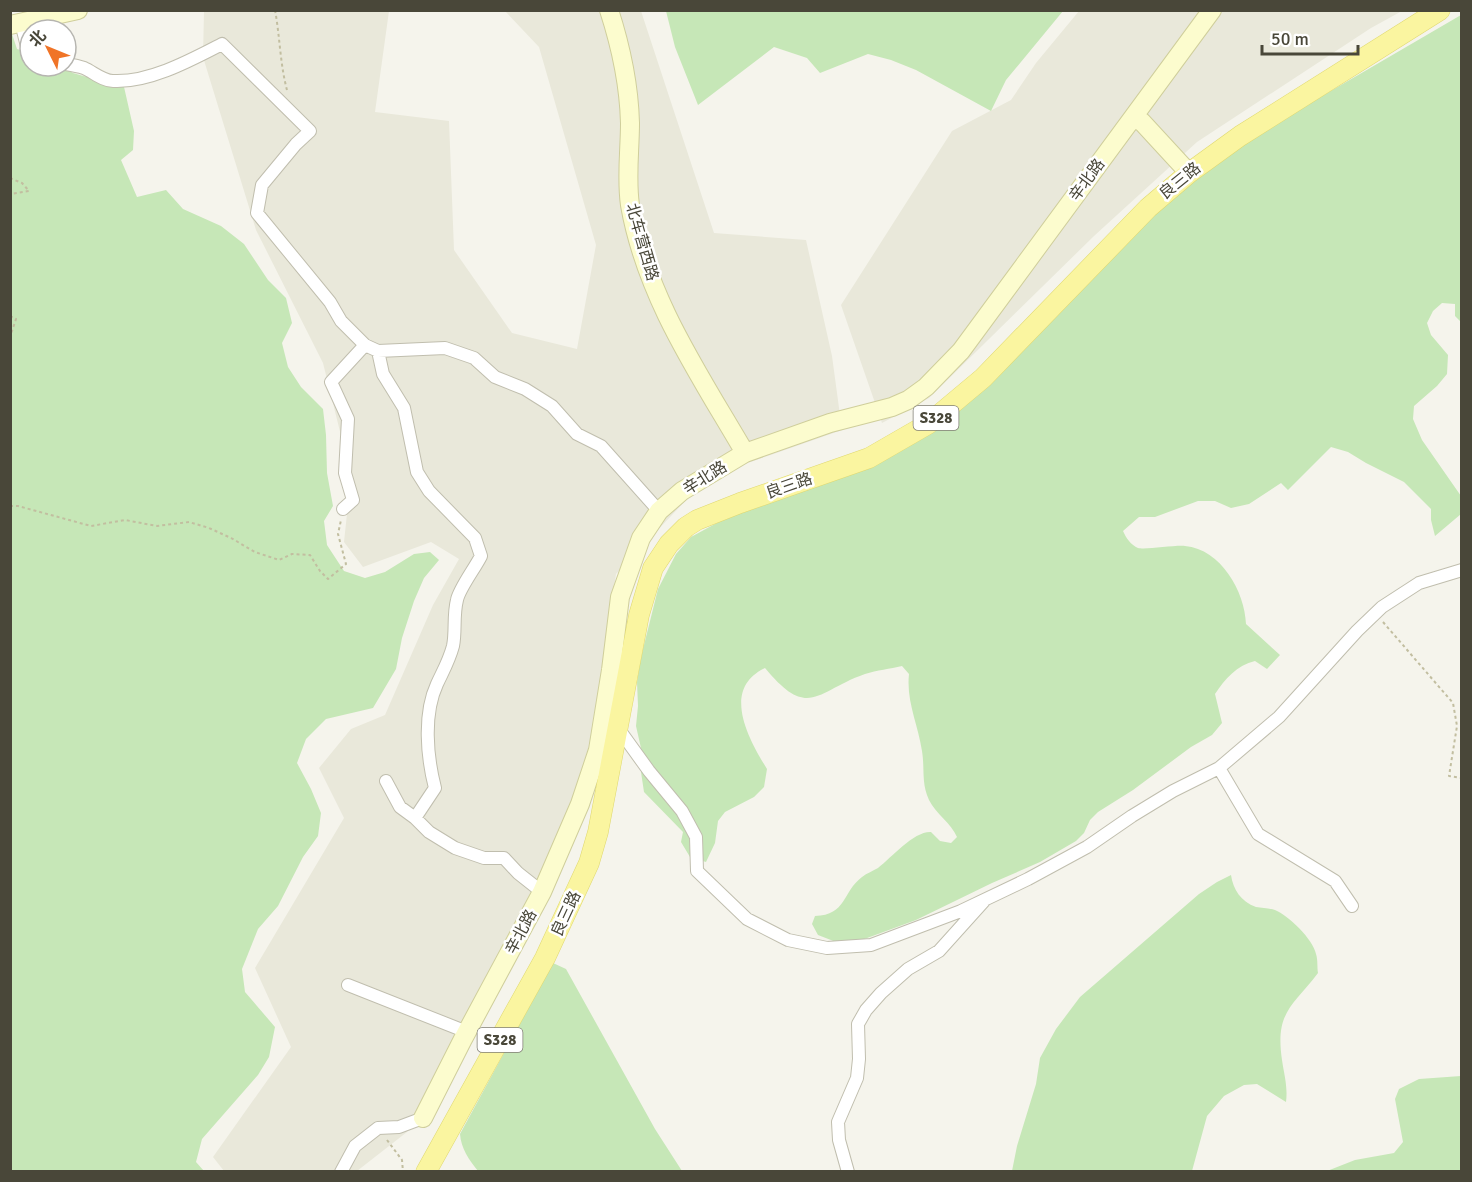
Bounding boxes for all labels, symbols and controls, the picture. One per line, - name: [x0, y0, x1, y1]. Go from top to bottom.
- north arrow: [18, 18, 78, 78]
- scale bar: [1262, 18, 1358, 56]
- text: 北: [25, 26, 51, 51]
- text: 50 m: [1271, 28, 1309, 50]
- street label: 辛北路: [1065, 155, 1109, 205]
- street label: 良三路: [1155, 158, 1205, 204]
- street label: 北车营西路: [621, 201, 663, 283]
- road number: S328: [914, 406, 958, 430]
- street label: 辛北路: [679, 457, 731, 499]
- street label: 良三路: [763, 469, 815, 503]
- street label: 良三路: [547, 888, 585, 940]
- street label: 辛北路: [501, 906, 541, 958]
- road number: S328: [478, 1028, 522, 1052]

